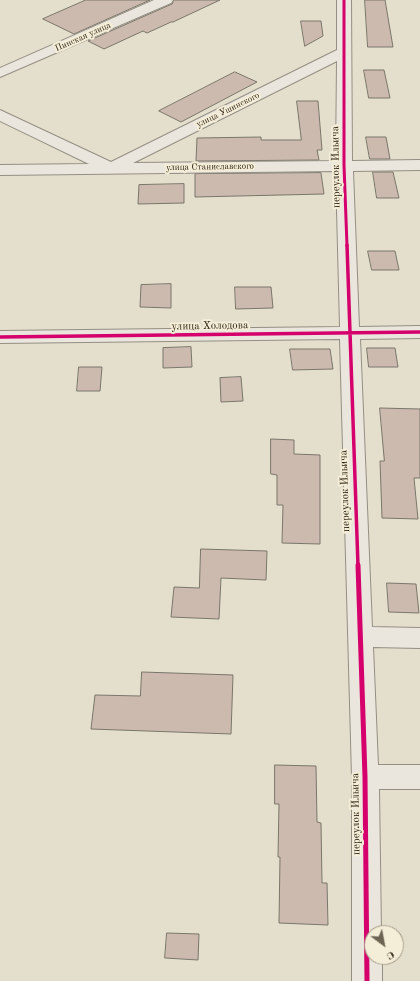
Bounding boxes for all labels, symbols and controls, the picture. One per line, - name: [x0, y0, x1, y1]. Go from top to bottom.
- street label: Пинская улица: [53, 20, 113, 54]
- street label: улица Ушинского: [195, 90, 261, 130]
- street label: переулок Ильича: [329, 126, 343, 208]
- street label: улица Станиславского: [166, 161, 254, 173]
- street label: улица Холодова: [171, 319, 249, 333]
- street label: переулок Ильича: [337, 450, 353, 532]
- street label: переулок Ильича: [349, 773, 363, 855]
- north arrow: [364, 925, 404, 965]
- text: С: [384, 948, 396, 961]

